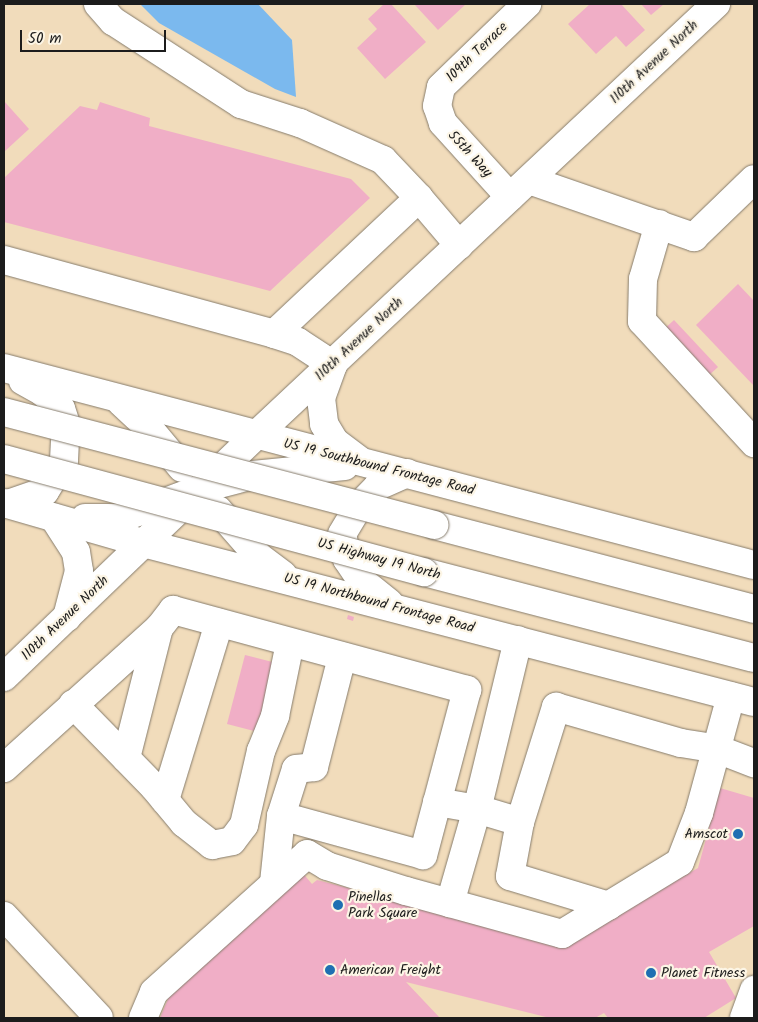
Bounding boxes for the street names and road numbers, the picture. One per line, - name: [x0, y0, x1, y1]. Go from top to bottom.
- street label: 110th Avenue North: [606, 17, 702, 107]
- street label: 109th Terrace: [443, 19, 511, 85]
- street label: 55th Way: [444, 127, 496, 181]
- street label: 110th Avenue North: [311, 294, 407, 384]
- street label: US 19 Southbound Frontage Road: [282, 435, 476, 499]
- street label: US Highway 19 North: [316, 534, 442, 584]
- street label: US 19 Northbound Frontage Road: [282, 569, 476, 637]
- street label: 110th Avenue North: [18, 572, 112, 664]

